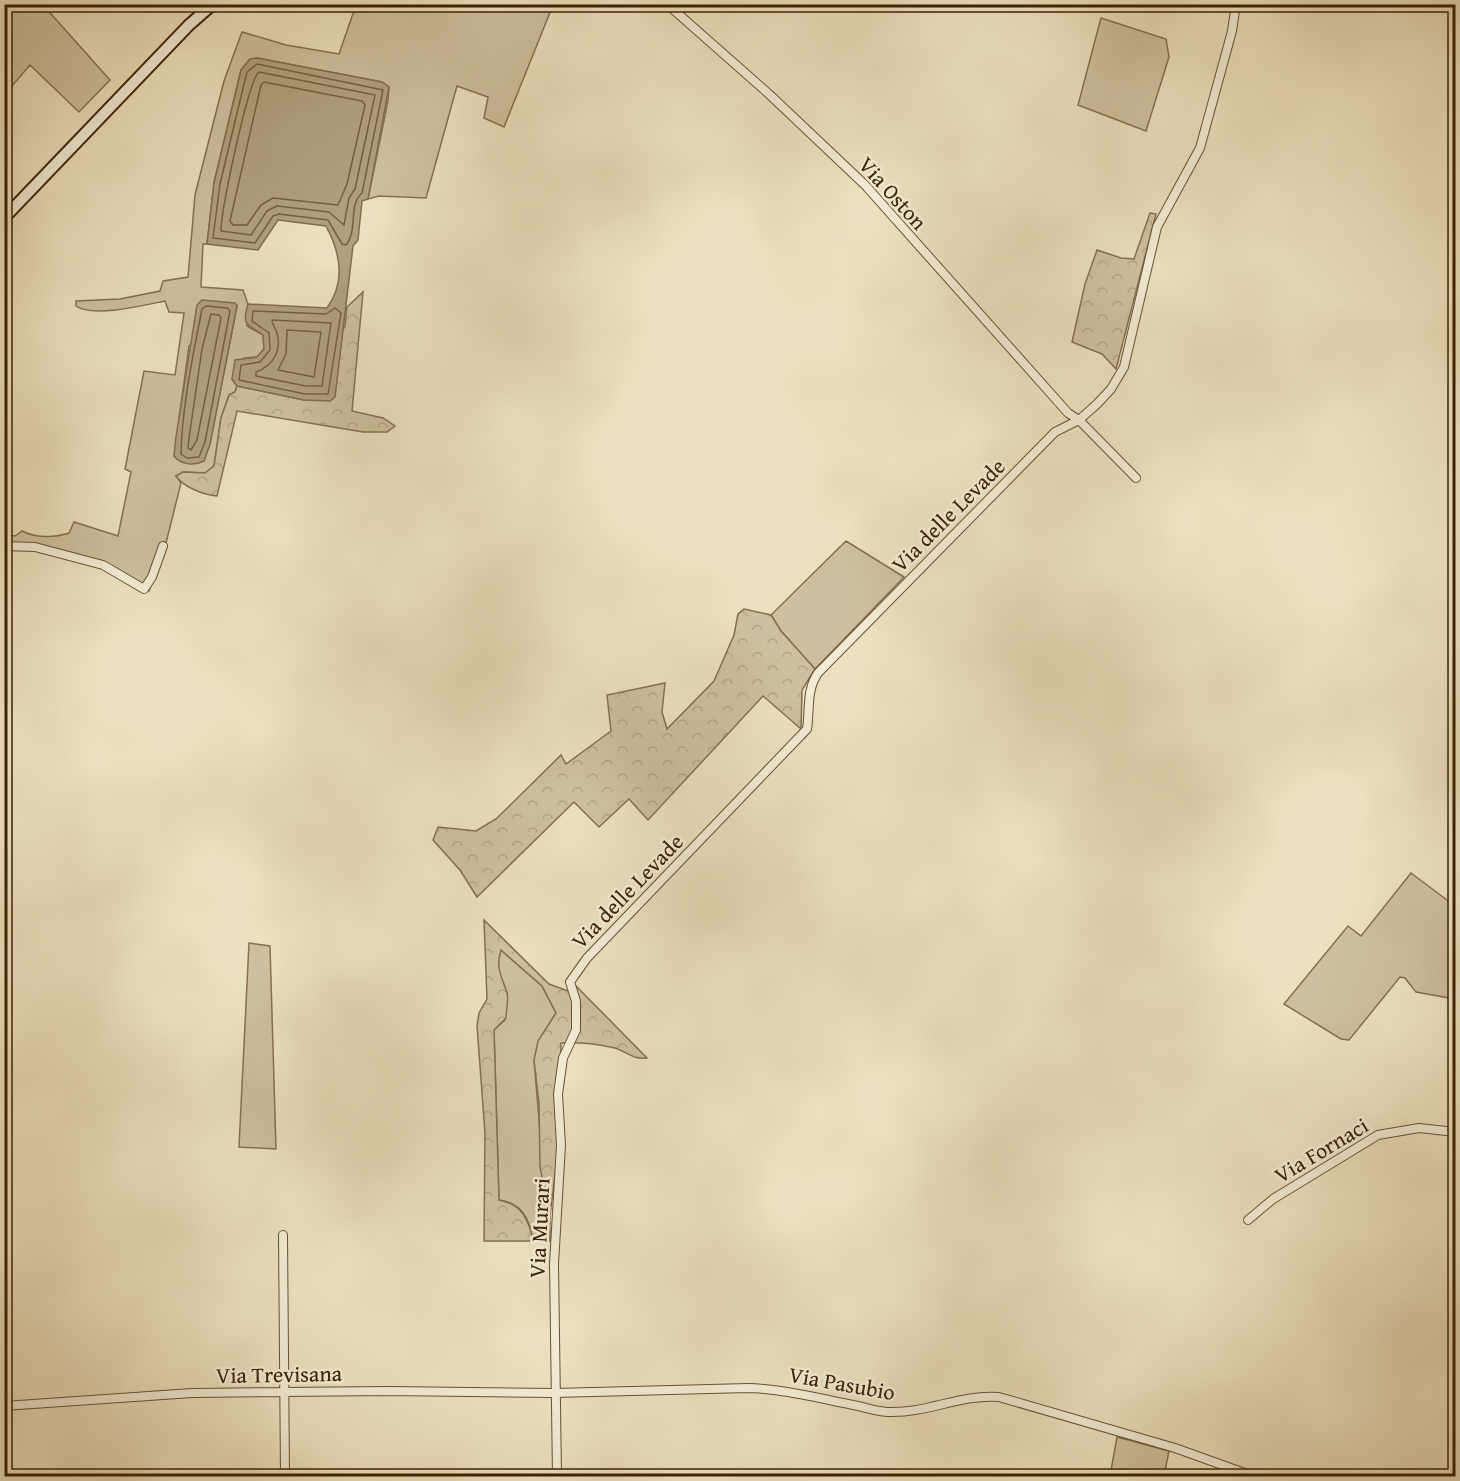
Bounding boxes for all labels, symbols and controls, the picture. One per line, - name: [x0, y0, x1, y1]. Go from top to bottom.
- street label: Via Oston: [851, 149, 935, 237]
- street label: Via delle Levade: [884, 451, 1012, 579]
- street label: Via delle Levade: [564, 826, 690, 956]
- street label: Via Fornaci: [1268, 1109, 1374, 1191]
- street label: Via Murari: [520, 1177, 558, 1279]
- street label: Via Trevisana: [216, 1357, 343, 1391]
- street label: Via Pasubio: [786, 1358, 898, 1408]

